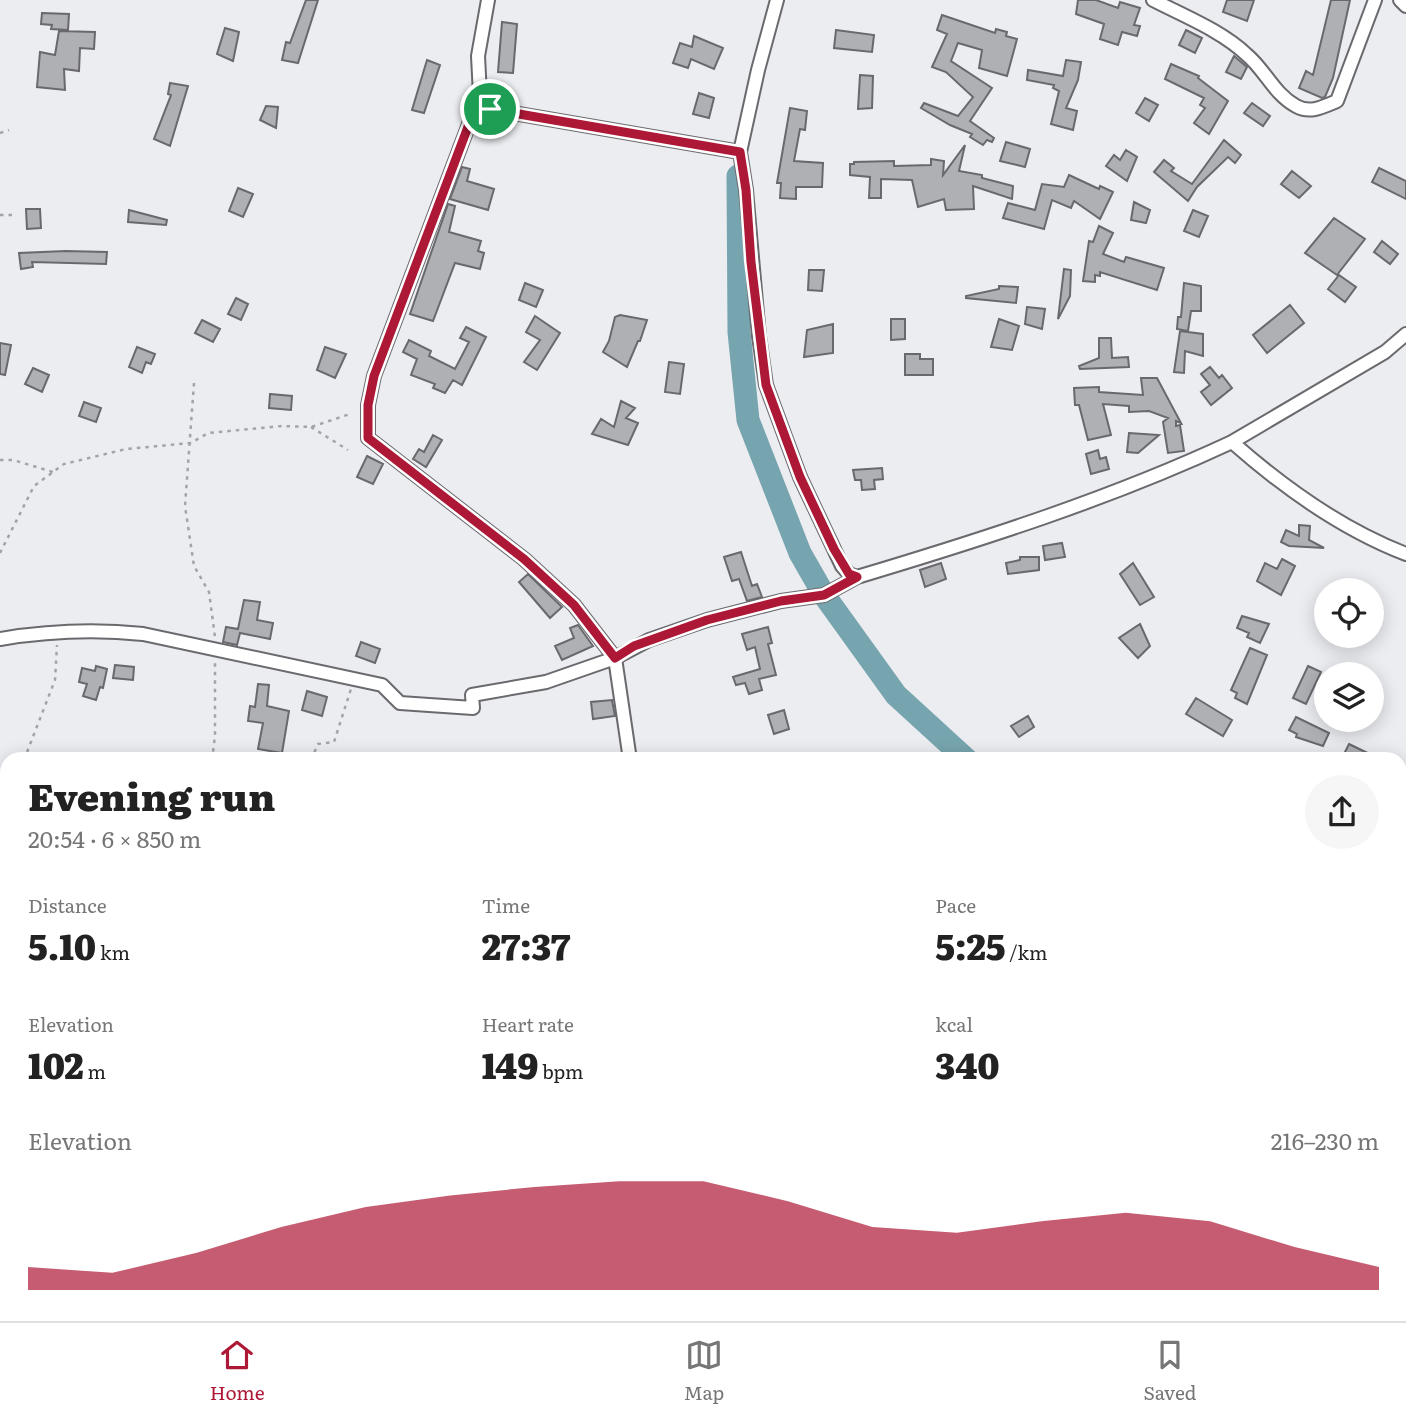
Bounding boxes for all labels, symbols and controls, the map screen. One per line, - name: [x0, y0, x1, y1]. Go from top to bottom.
- pin: [460, 79, 520, 139]
- icon: arrive: [471, 90, 509, 128]
- map controls: [1314, 578, 1384, 732]
- button: locate: [1314, 578, 1384, 648]
- button: layers: [1314, 662, 1384, 732]
- text: Evening run: [28, 766, 275, 823]
- button: share: [1305, 775, 1379, 849]
- text: 20:54 · 6 × 850 m: [28, 821, 201, 855]
- text: Distance: [28, 891, 107, 919]
- text: Time: [482, 891, 530, 919]
- text: Pace: [935, 891, 976, 919]
- text: 5.10: [28, 919, 96, 971]
- text: 27:37: [482, 919, 570, 971]
- text: 5:25: [935, 919, 1005, 971]
- text: km: [96, 938, 130, 966]
- text: /km: [1005, 938, 1047, 966]
- text: Elevation: [28, 1010, 114, 1038]
- text: Heart rate: [482, 1010, 574, 1038]
- text: kcal: [935, 1010, 973, 1038]
- text: 102: [28, 1038, 84, 1090]
- text: 149: [482, 1038, 538, 1090]
- text: 340: [935, 1038, 1000, 1090]
- text: m: [84, 1057, 106, 1085]
- text: bpm: [538, 1057, 584, 1085]
- text: Elevation: [28, 1123, 132, 1157]
- text: 216–230 m: [1271, 1123, 1379, 1157]
- tab: Home: [210, 1336, 265, 1406]
- tab: Map: [684, 1336, 724, 1406]
- tab: Saved: [1143, 1336, 1196, 1406]

